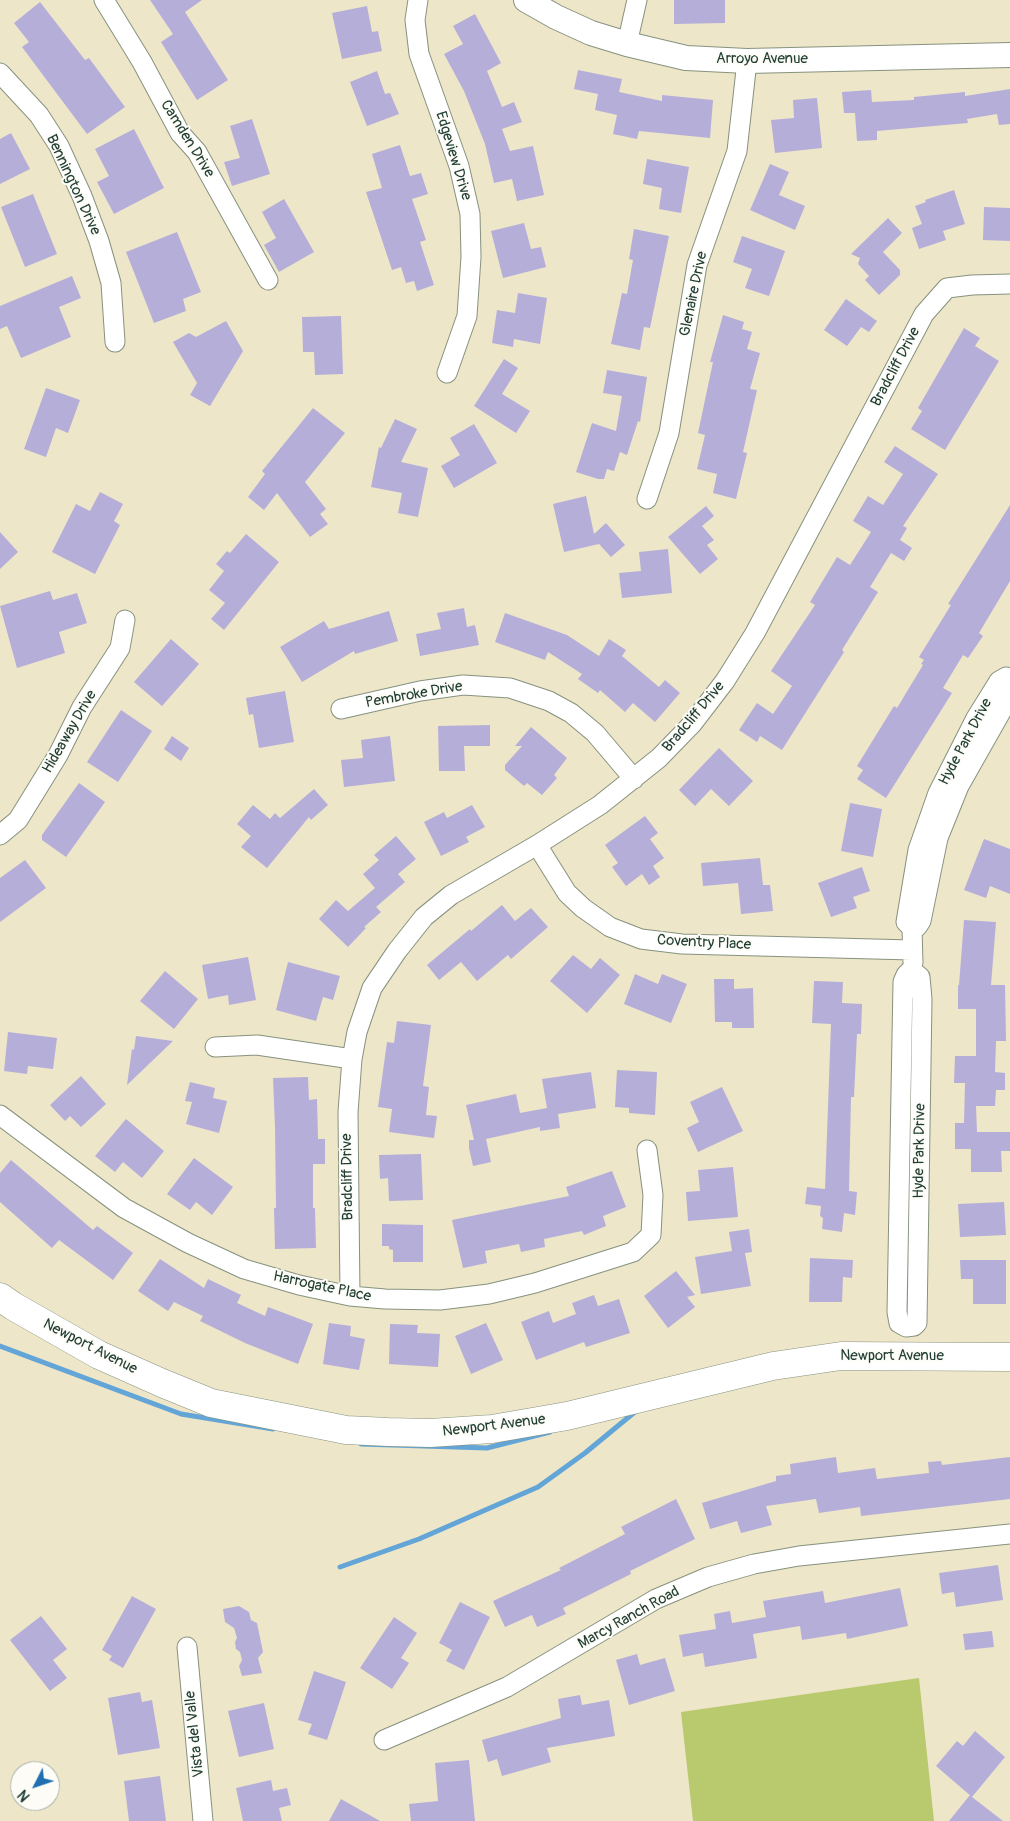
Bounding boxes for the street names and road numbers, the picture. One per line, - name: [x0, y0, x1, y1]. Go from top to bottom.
- street label: Arroyo Avenue: [716, 50, 808, 68]
- street label: Camden Drive: [156, 97, 218, 181]
- street label: Edgeview Drive: [431, 109, 475, 203]
- street label: Bennington Drive: [42, 132, 104, 238]
- street label: Glenaire Drive: [676, 250, 712, 338]
- street label: Bradcliff Drive: [868, 324, 924, 410]
- street label: Pembroke Drive: [364, 678, 464, 712]
- street label: Bradcliff Drive: [659, 678, 729, 756]
- street label: Hideaway Drive: [39, 687, 101, 777]
- street label: Hyde Park Drive: [936, 696, 996, 788]
- street label: Coventry Place: [656, 932, 752, 954]
- street label: Hyde Park Drive: [910, 1103, 930, 1199]
- street label: Bradcliff Drive: [338, 1133, 358, 1221]
- street label: Harrogate Place: [271, 1268, 373, 1306]
- street label: Newport Avenue: [40, 1315, 140, 1379]
- street label: Newport Avenue: [840, 1347, 944, 1365]
- street label: Newport Avenue: [442, 1411, 546, 1441]
- street label: Marcy Ranch Road: [575, 1583, 683, 1653]
- street label: Vista del Valle: [182, 1690, 208, 1778]

